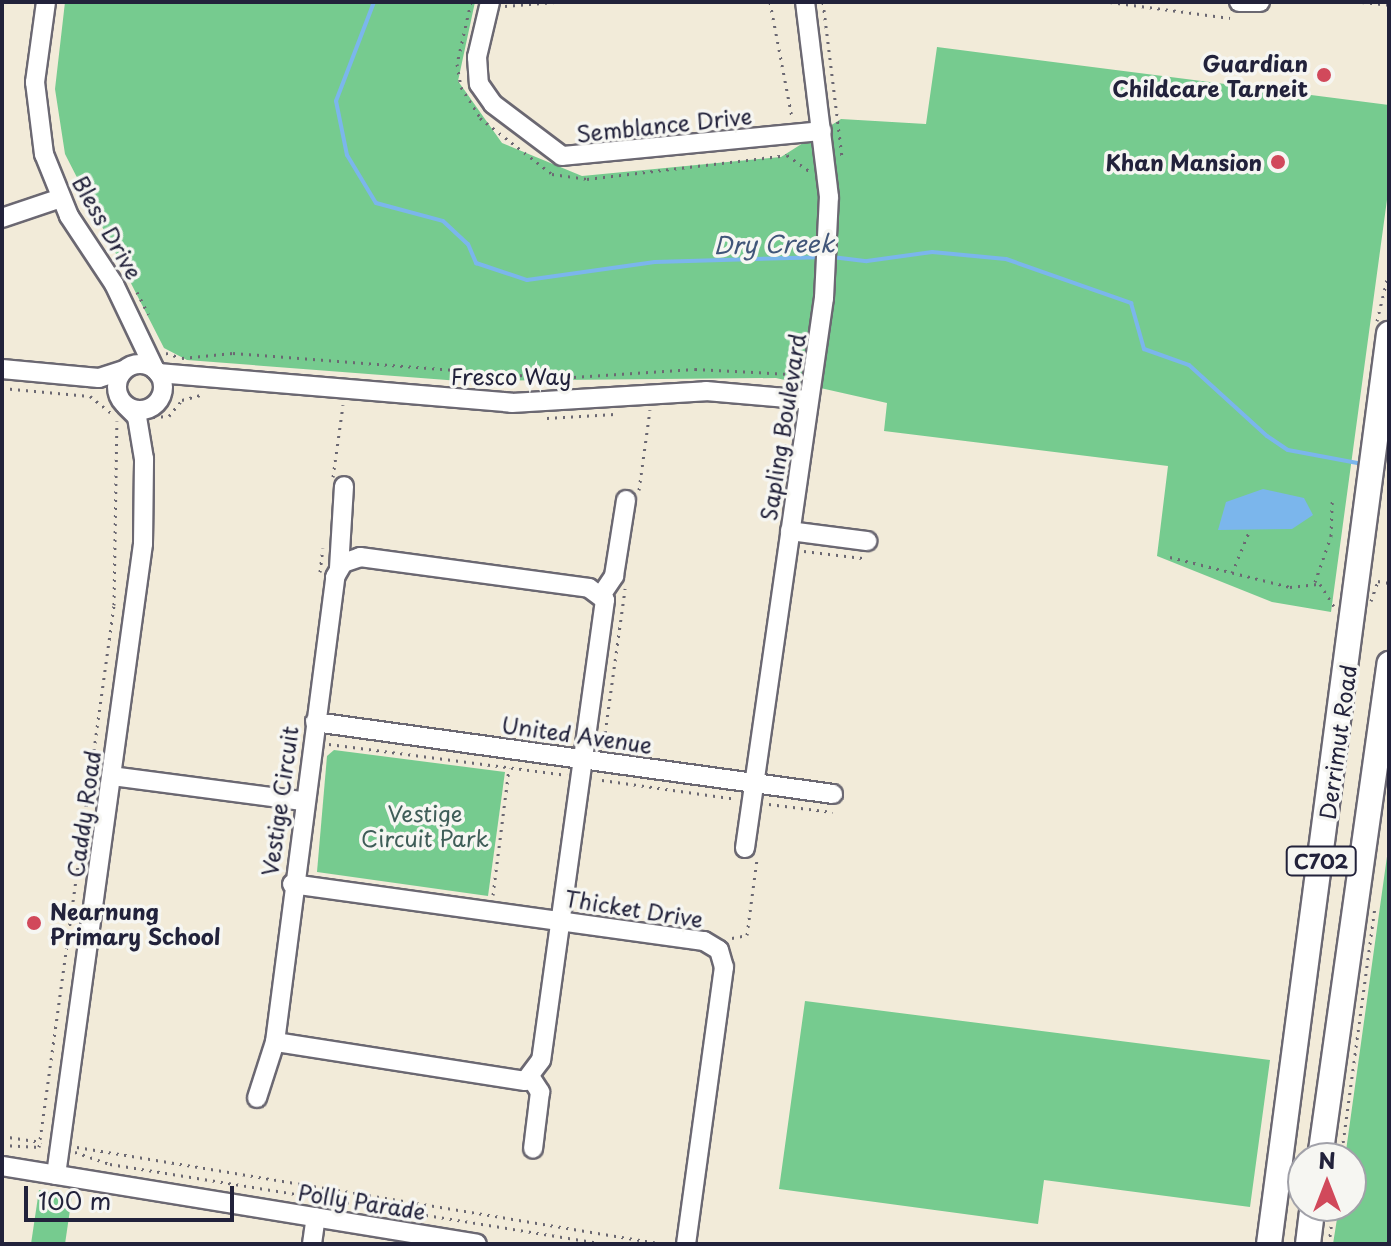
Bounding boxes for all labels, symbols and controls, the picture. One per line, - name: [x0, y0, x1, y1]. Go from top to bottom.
- place label: Guardian Childcare Tarneit: [1113, 49, 1308, 100]
- marker: Guardian Childcare Tarneit: [1315, 66, 1333, 84]
- street label: Semblance Drive: [574, 102, 754, 146]
- place label: Khan Mansion: [1104, 149, 1262, 175]
- marker: Khan Mansion: [1269, 153, 1287, 171]
- street label: Bless Drive: [68, 170, 148, 284]
- water label: Dry Creek: [713, 229, 835, 259]
- street label: Sapling Boulevard: [754, 331, 810, 523]
- street label: Fresco Way: [450, 363, 572, 389]
- street label: Derrimut Road: [1313, 663, 1361, 821]
- street label: United Avenue: [499, 710, 655, 758]
- street label: Vestige Circuit: [255, 723, 303, 879]
- street label: Caddy Road: [61, 749, 105, 879]
- park label: Vestige Circuit Park: [361, 799, 489, 850]
- road number: C702: [1285, 845, 1357, 877]
- street label: Thicket Drive: [562, 884, 706, 932]
- place label: Nearnung Primary School: [50, 897, 221, 948]
- marker: Nearnung Primary School: [25, 914, 43, 932]
- north arrow: [1287, 1142, 1367, 1222]
- text: N: [1318, 1143, 1336, 1176]
- scale bar: [28, 1170, 238, 1220]
- street label: Polly Parade: [296, 1178, 428, 1224]
- text: 100 m: [38, 1182, 111, 1218]

